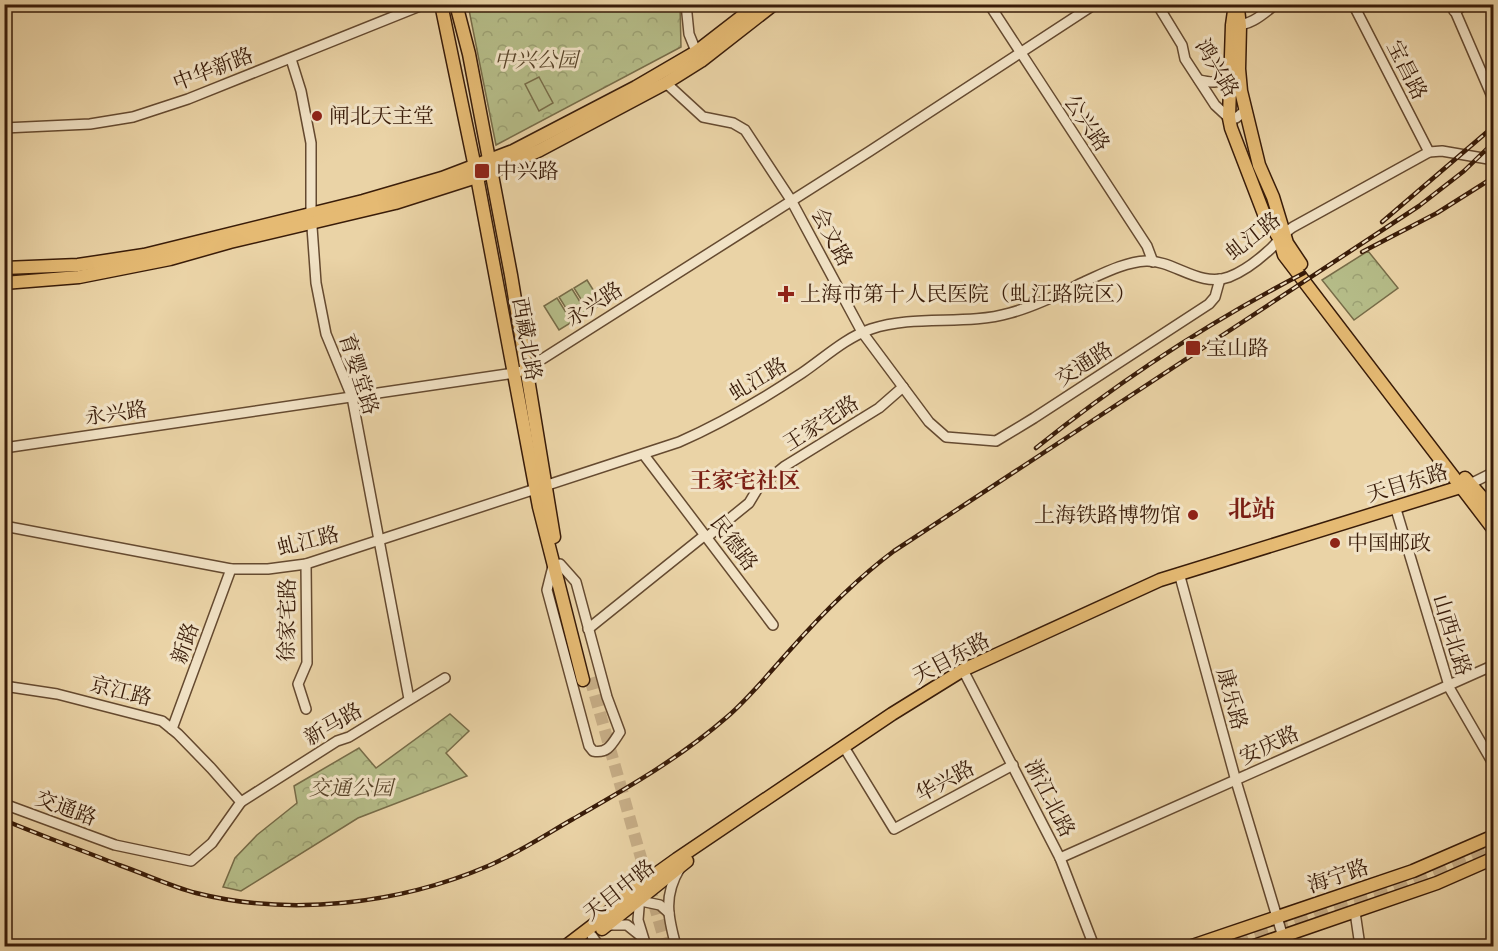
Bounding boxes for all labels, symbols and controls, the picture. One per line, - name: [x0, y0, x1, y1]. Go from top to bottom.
- street label: 鸿兴路: [1190, 34, 1245, 102]
- street label: 宝昌路: [1381, 36, 1434, 104]
- street label: 中华新路: [169, 41, 257, 96]
- park label: 中兴公园: [494, 46, 581, 73]
- street label: 公兴路: [1059, 89, 1116, 156]
- place label: 闸北天主堂: [329, 102, 434, 129]
- marker: 闸北天主堂: [310, 109, 324, 123]
- place label: 中兴路: [496, 157, 559, 184]
- marker: 中兴路: [473, 162, 491, 180]
- street label: 会文路: [806, 203, 859, 271]
- street label: 虬江路: [1220, 206, 1286, 266]
- street label: 永兴路: [560, 275, 627, 332]
- place label: 上海市第十人民医院（虬江路院区）: [800, 280, 1136, 307]
- marker: 上海市第十人民医院（虬江路院区）: [777, 285, 795, 303]
- street label: 西藏北路: [507, 295, 548, 383]
- street label: 育婴堂路: [334, 330, 385, 418]
- place label: 宝山路: [1206, 334, 1269, 361]
- street label: 交通路: [1050, 335, 1117, 392]
- marker: 宝山路: [1184, 339, 1202, 357]
- street label: 虬江路: [724, 351, 792, 406]
- street label: 王家宅路: [778, 389, 864, 456]
- street label: 永兴路: [83, 395, 149, 430]
- street label: 天目东路: [1363, 457, 1451, 508]
- district label: 王家宅社区: [690, 466, 800, 495]
- district label: 北站: [1228, 493, 1276, 524]
- place label: 上海铁路博物馆: [1034, 501, 1181, 528]
- marker: 上海铁路博物馆: [1186, 508, 1200, 522]
- street label: 民德路: [705, 509, 764, 576]
- street label: 虬江路: [274, 520, 342, 561]
- place label: 中国邮政: [1347, 529, 1431, 556]
- marker: 中国邮政: [1328, 536, 1342, 550]
- street label: 徐家宅路: [272, 578, 301, 662]
- street label: 山西北路: [1427, 591, 1478, 679]
- street label: 新路: [165, 618, 204, 667]
- street label: 天目东路: [907, 626, 994, 689]
- street label: 康乐路: [1211, 665, 1254, 733]
- street label: 京江路: [87, 670, 155, 711]
- street label: 新马路: [299, 696, 367, 751]
- street label: 安庆路: [1235, 719, 1303, 770]
- street label: 华兴路: [911, 754, 979, 807]
- street label: 浙江北路: [1019, 754, 1082, 841]
- park label: 交通公园: [309, 774, 396, 801]
- street label: 交通路: [32, 784, 100, 831]
- street label: 天目中路: [577, 853, 660, 926]
- street label: 海宁路: [1304, 853, 1372, 899]

